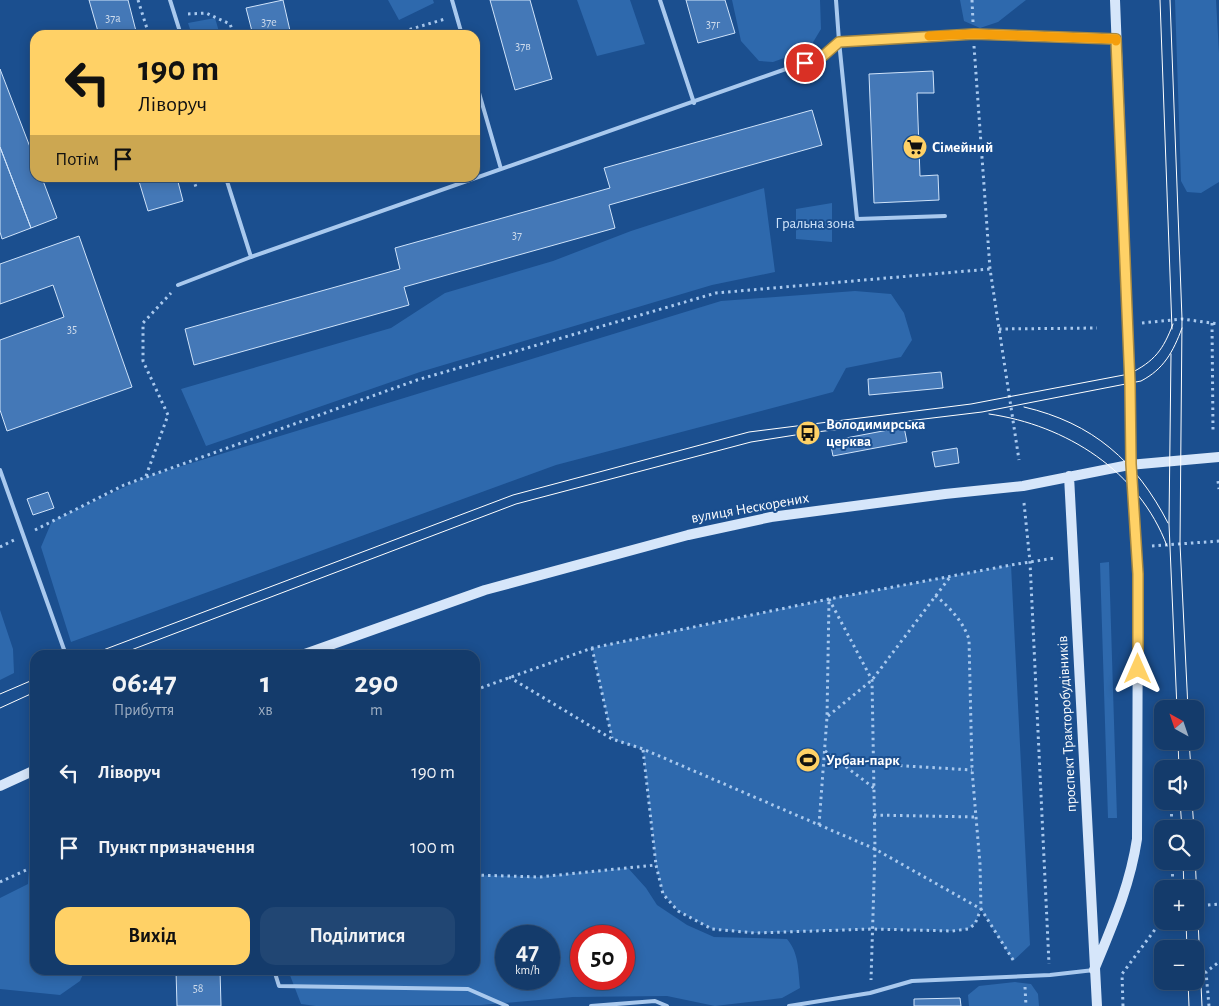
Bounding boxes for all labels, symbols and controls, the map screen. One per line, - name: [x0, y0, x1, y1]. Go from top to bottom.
- house number: 37а: [105, 12, 121, 24]
- house number: 37е: [261, 16, 277, 28]
- house number: 37г: [706, 18, 721, 30]
- house number: 37в: [515, 40, 531, 52]
- pin: [784, 42, 826, 84]
- icon: arrive: [791, 49, 819, 77]
- icon: left: [55, 50, 120, 115]
- text: 190 m: [138, 52, 219, 87]
- text: Ліворуч: [138, 93, 207, 115]
- supermarket icon: Сімейний: [902, 134, 928, 160]
- place label: Сімейний: [932, 140, 993, 155]
- icon: arrive: [109, 145, 137, 173]
- text: Потім: [55, 150, 99, 169]
- park label: Гральна зона: [775, 216, 855, 231]
- house number: 37: [512, 229, 522, 241]
- house number: 35: [67, 323, 77, 335]
- place label: Володимирська церква: [826, 417, 925, 449]
- bus stop icon: Володимирська церква: [795, 420, 821, 446]
- street label: вулиця Нескорених: [690, 490, 810, 526]
- street label: проспект Тракторобудівників: [1055, 635, 1079, 813]
- position arrow: [1111, 642, 1163, 694]
- text: 06:47: [112, 668, 177, 698]
- text: 1: [260, 668, 271, 698]
- text: 290: [354, 668, 398, 698]
- north arrow: [1154, 700, 1204, 750]
- map controls: [1154, 700, 1204, 990]
- text: Прибуття: [114, 702, 174, 718]
- text: хв: [258, 702, 273, 718]
- text: m: [370, 702, 383, 718]
- sports icon: Урбан-парк: [795, 747, 821, 773]
- place label: Урбан-парк: [826, 753, 900, 768]
- icon: left: [55, 759, 83, 787]
- button: sound: [1154, 760, 1204, 810]
- text: Ліворуч: [98, 763, 161, 782]
- text: 190 m: [411, 763, 455, 782]
- button: search: [1154, 820, 1204, 870]
- icon: arrive: [55, 834, 83, 862]
- text: Пункт призначення: [98, 838, 255, 857]
- text: 100 m: [410, 838, 455, 857]
- button: +: [1154, 880, 1204, 930]
- button: Вихід: [55, 907, 250, 965]
- button: Поділитися: [260, 907, 455, 965]
- speed limit sign: 50: [570, 925, 635, 990]
- text: 47: [516, 939, 539, 964]
- button: −: [1154, 940, 1204, 990]
- text: km/h: [515, 964, 540, 976]
- house number: 58: [193, 982, 204, 994]

